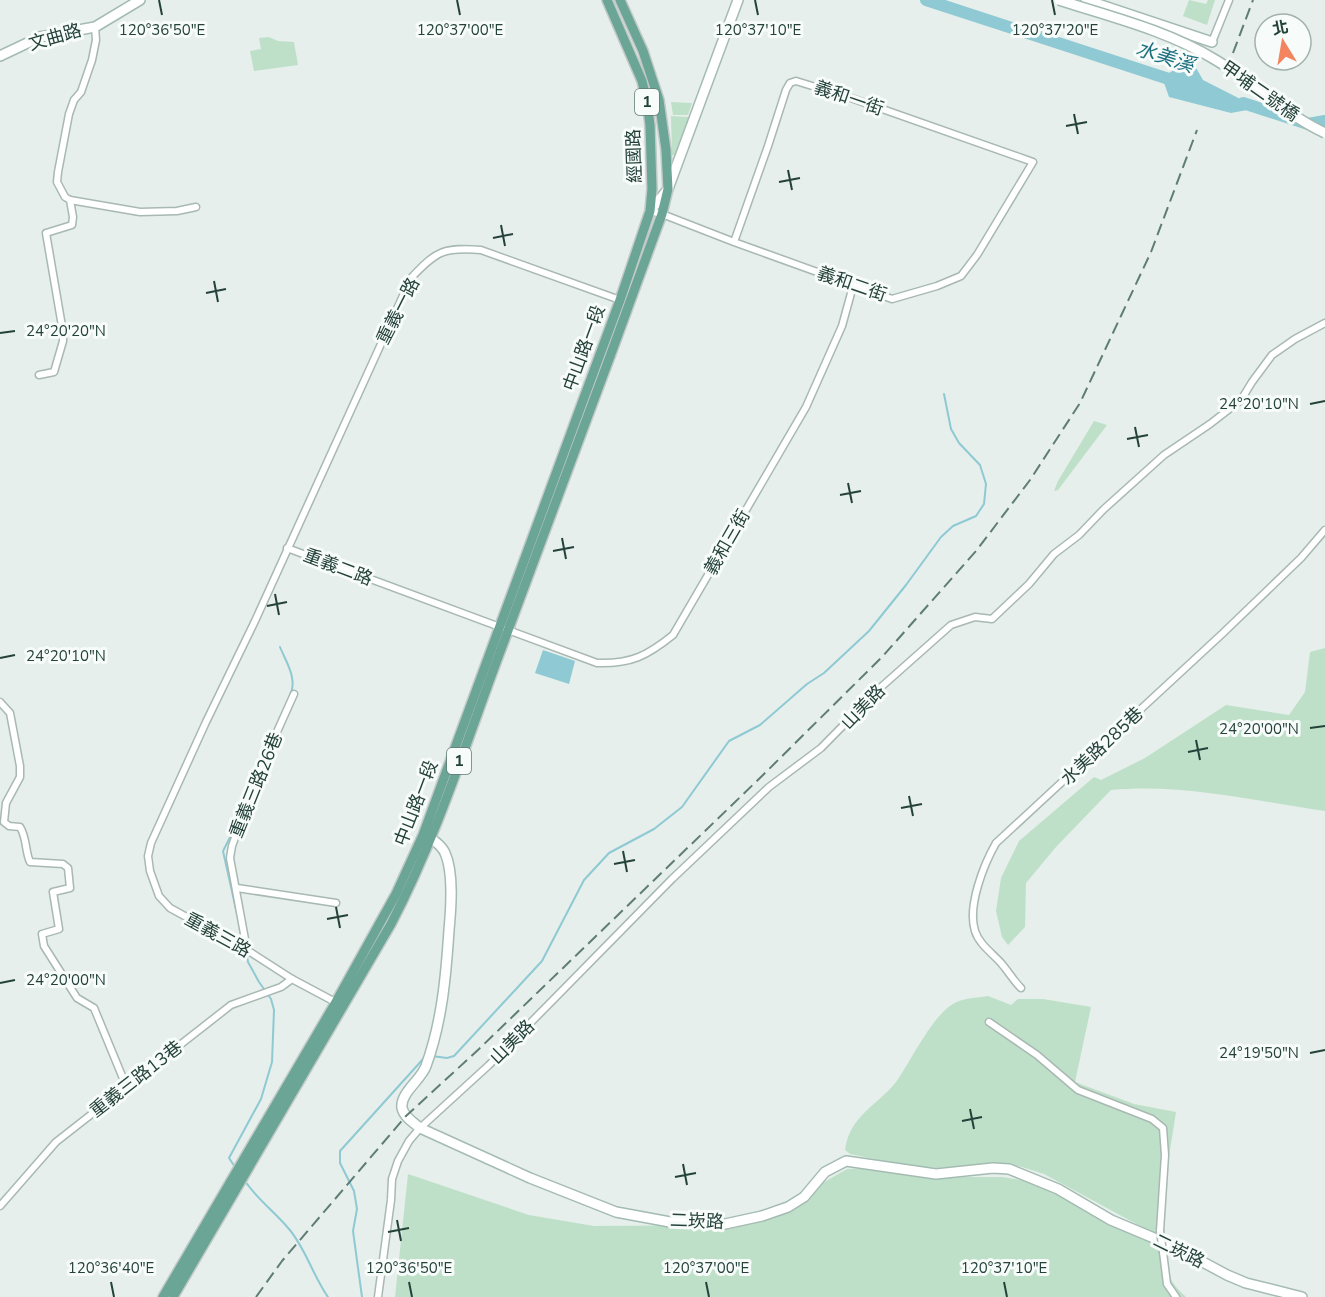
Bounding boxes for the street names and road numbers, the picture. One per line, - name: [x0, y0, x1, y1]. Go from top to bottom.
- street label: 文曲路: [26, 18, 84, 56]
- street label: 甲埔二號橋: [1216, 55, 1304, 127]
- street label: 義和一街: [811, 75, 887, 121]
- road number: 1: [635, 89, 659, 115]
- street label: 經國路: [621, 129, 647, 183]
- street label: 義和二街: [814, 261, 890, 307]
- street label: 重義一路: [371, 273, 425, 349]
- street label: 中山路一段: [557, 302, 611, 394]
- street label: 義和三街: [699, 505, 755, 579]
- street label: 重義二路: [300, 543, 376, 591]
- street label: 山美路: [836, 679, 890, 735]
- street label: 水美路285巷: [1056, 702, 1148, 790]
- street label: 重義三路26巷: [224, 729, 288, 841]
- road number: 1: [447, 748, 471, 774]
- street label: 中山路一段: [389, 757, 443, 849]
- street label: 重義三路: [181, 907, 255, 963]
- street label: 山美路: [484, 1014, 540, 1070]
- street label: 重義三路13巷: [85, 1035, 187, 1123]
- street label: 二崁路: [670, 1208, 724, 1234]
- street label: 二崁路: [1149, 1228, 1209, 1274]

